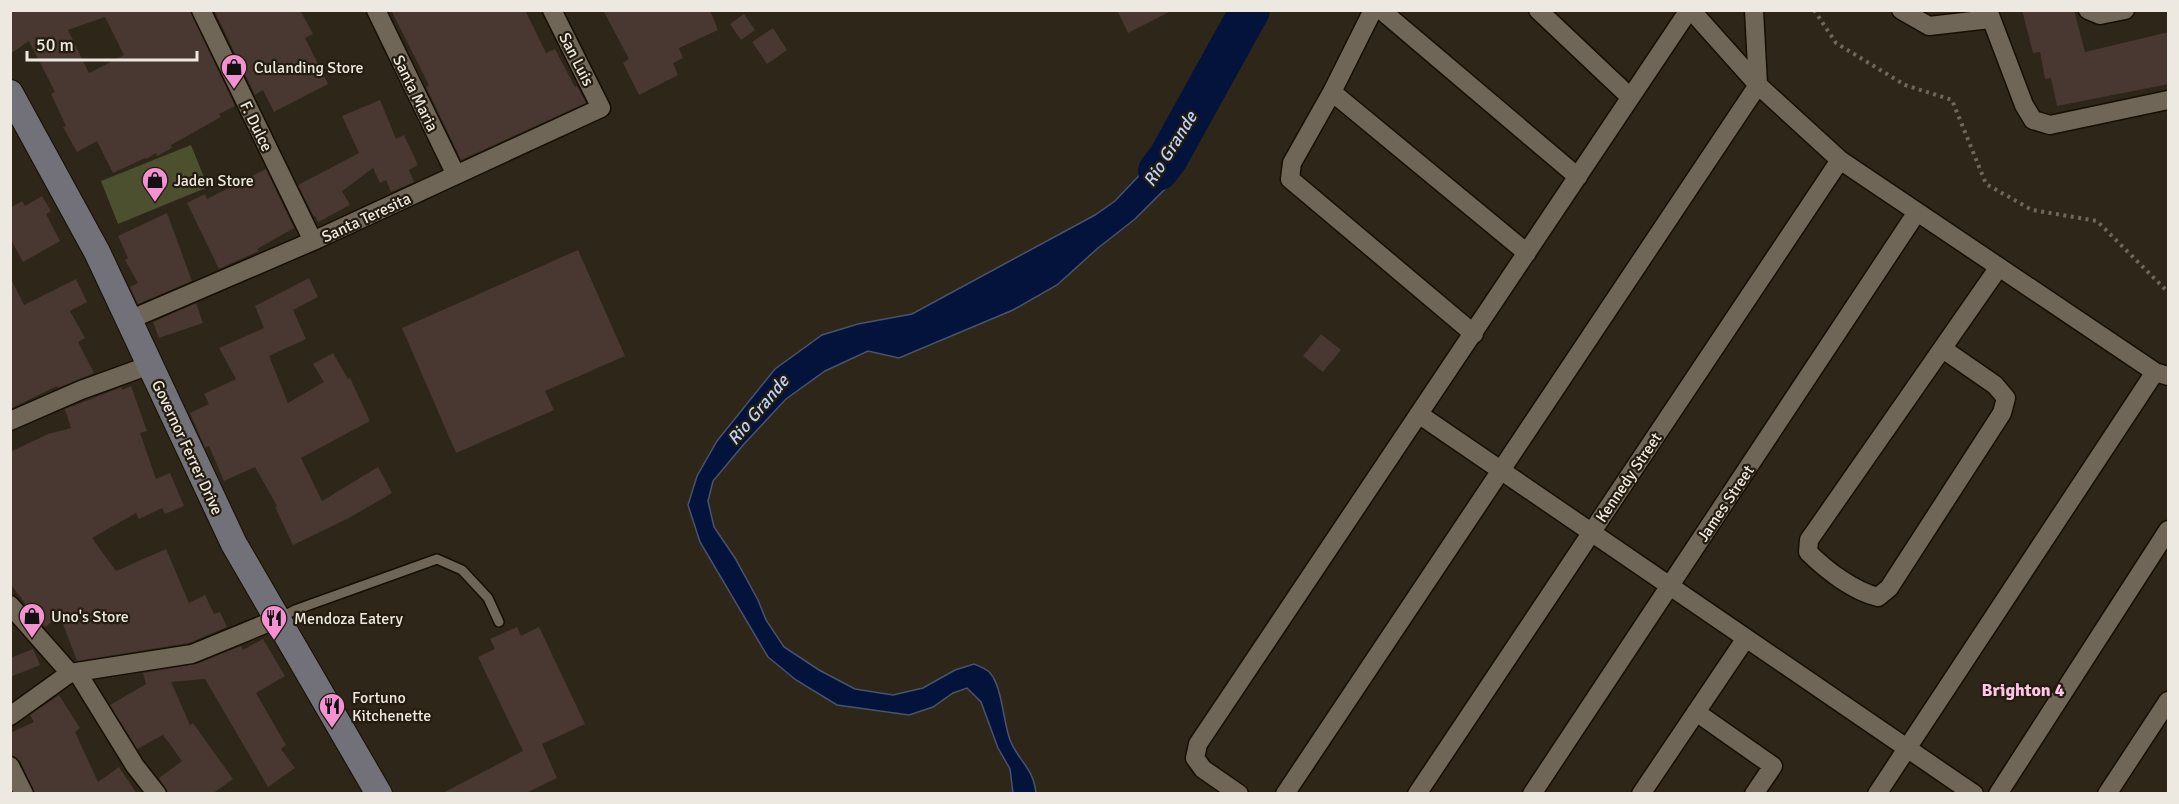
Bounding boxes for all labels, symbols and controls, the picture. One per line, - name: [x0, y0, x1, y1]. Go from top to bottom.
- scale bar: [27, 24, 196, 62]
- street label: San Luis: [554, 29, 598, 89]
- text: 50 m: [36, 34, 74, 56]
- shop icon: Culanding Store: [219, 52, 249, 90]
- street label: Santa Maria: [388, 52, 442, 135]
- place label: Culanding Store: [254, 58, 364, 78]
- street label: F. Dulce: [235, 98, 277, 155]
- water label: Rio Grande: [1138, 106, 1202, 191]
- shop icon: Jaden Store: [140, 165, 170, 203]
- place label: Jaden Store: [174, 171, 254, 191]
- street label: Santa Teresita: [319, 189, 414, 247]
- water label: Rio Grande: [722, 370, 794, 449]
- street label: Governor Ferrer Drive: [147, 377, 227, 518]
- street label: Kennedy Street: [1591, 429, 1666, 526]
- street label: James Street: [1693, 461, 1759, 546]
- shop icon: Uno's Store: [17, 601, 47, 639]
- restaurant icon: Mendoza Eatery: [259, 603, 289, 641]
- place label: Uno's Store: [51, 607, 129, 627]
- place label: Mendoza Eatery: [294, 609, 404, 629]
- district label: Brighton 4: [1982, 679, 2065, 701]
- place label: Fortuno Kitchenette: [352, 688, 431, 726]
- restaurant icon: Fortuno Kitchenette: [317, 691, 347, 729]

